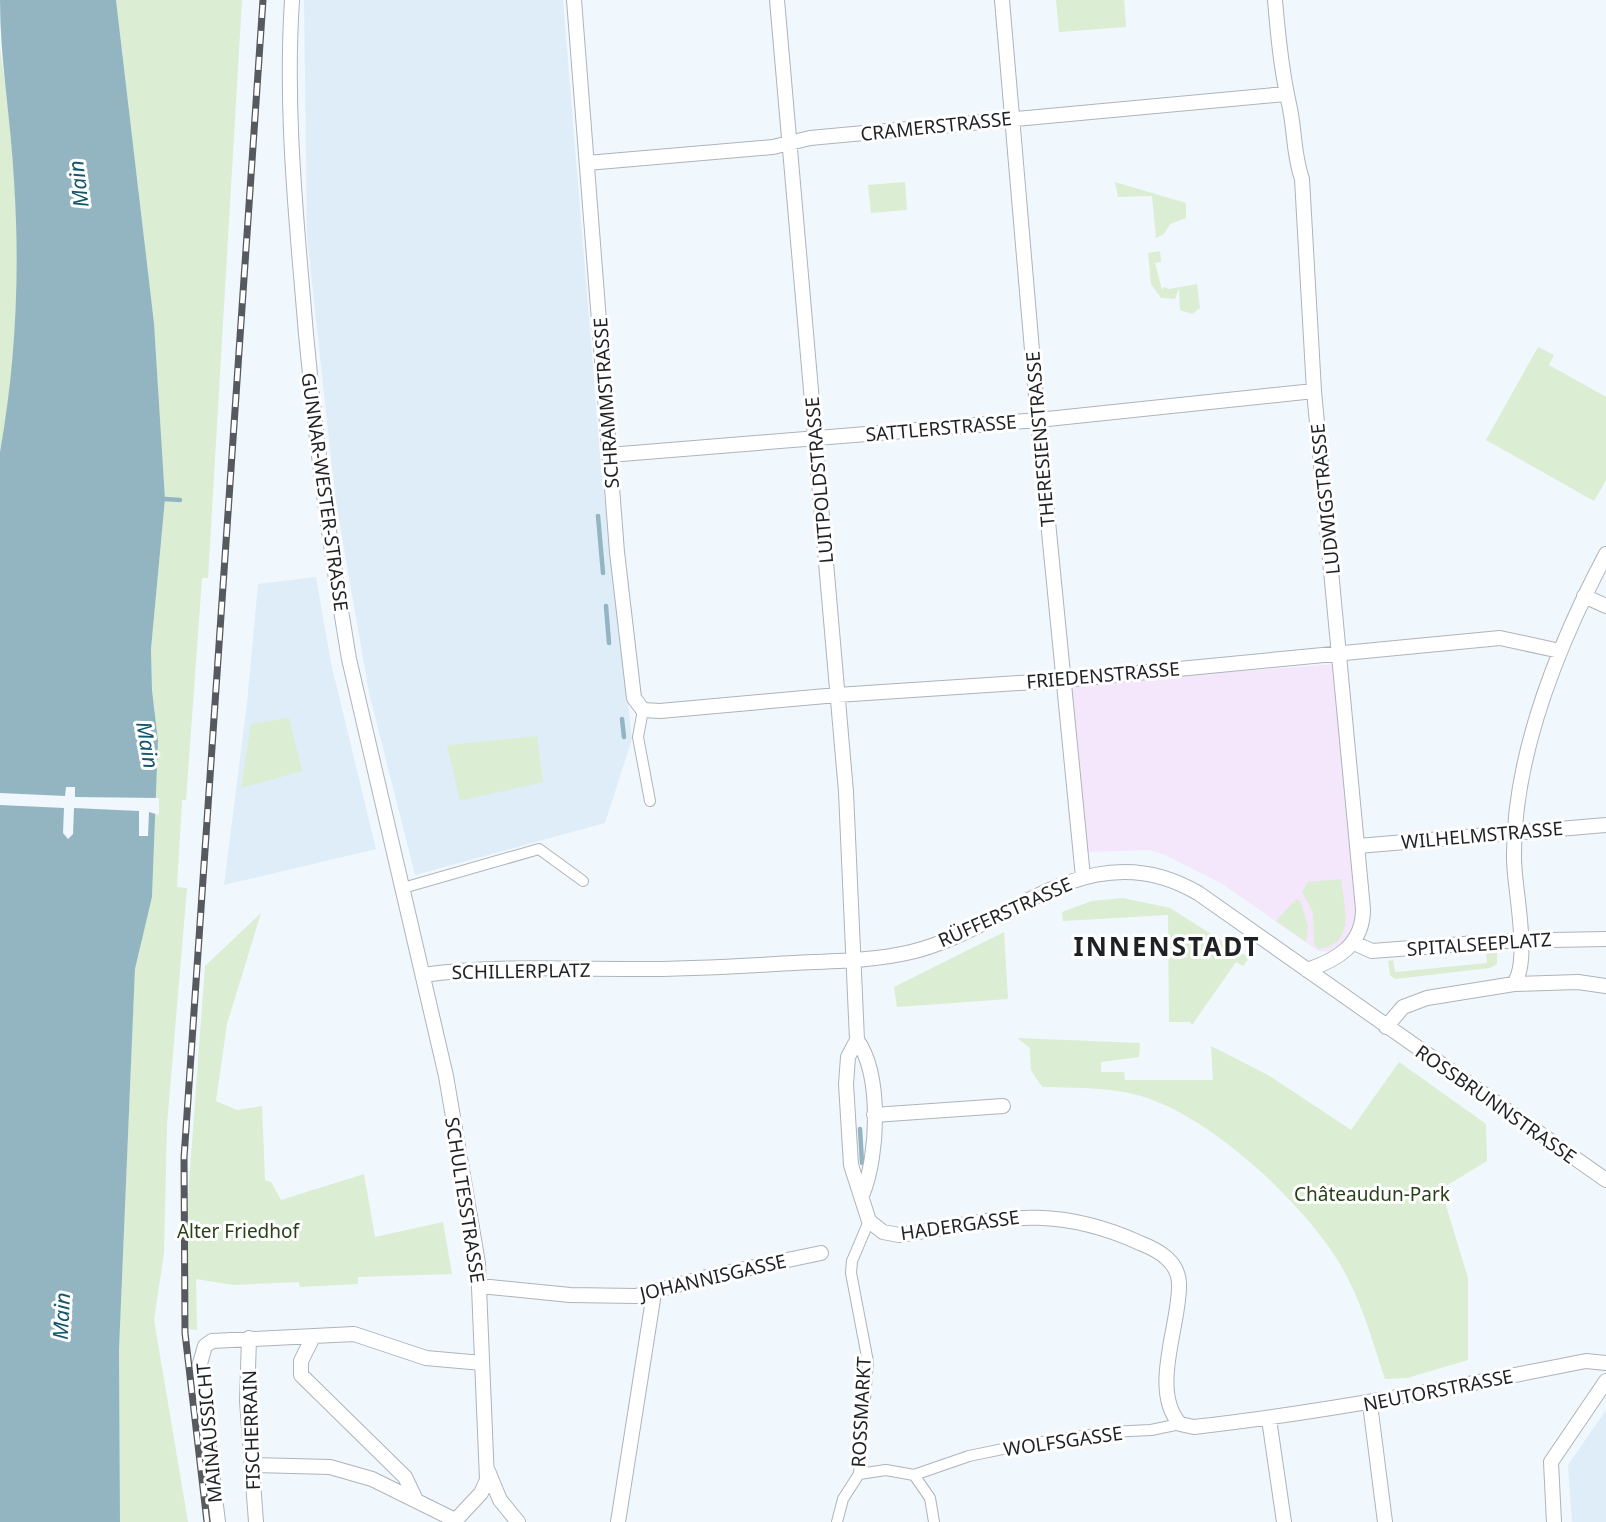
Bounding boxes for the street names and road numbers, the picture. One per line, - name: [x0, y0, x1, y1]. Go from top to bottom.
- street label: CRAMERSTRASSE: [859, 105, 1013, 147]
- street label: SCHRAMMSTRASSE: [587, 317, 625, 489]
- street label: THERESIENSTRASSE: [1019, 350, 1061, 528]
- street label: GUNNAR-WESTER-STRASSE: [295, 371, 355, 613]
- street label: LUITPOLDSTRASSE: [799, 396, 839, 564]
- street label: SATTLERSTRASSE: [864, 408, 1018, 448]
- street label: LUDWIGSTRASSE: [1304, 422, 1346, 576]
- street label: FRIEDENSTRASSE: [1025, 655, 1181, 695]
- street label: WILHELMSTRASSE: [1400, 815, 1564, 855]
- street label: RÜFFERSTRASSE: [934, 871, 1076, 953]
- street label: SPITALSEEPLATZ: [1406, 926, 1552, 962]
- street label: SCHILLERPLATZ: [451, 957, 591, 985]
- street label: ROSSBRUNNSTRASSE: [1410, 1039, 1582, 1169]
- street label: SCHULTESSTRASSE: [439, 1115, 491, 1285]
- street label: HADERGASSE: [899, 1204, 1021, 1246]
- street label: JOHANNISGASSE: [635, 1248, 789, 1307]
- street label: ROSSMARKT: [845, 1355, 877, 1468]
- street label: MAINAUSSICHT: [190, 1362, 228, 1504]
- street label: NEUTORSTRASSE: [1361, 1363, 1515, 1417]
- street label: FISCHERRAIN: [236, 1370, 266, 1490]
- street label: WOLFSGASSE: [1002, 1420, 1124, 1462]

